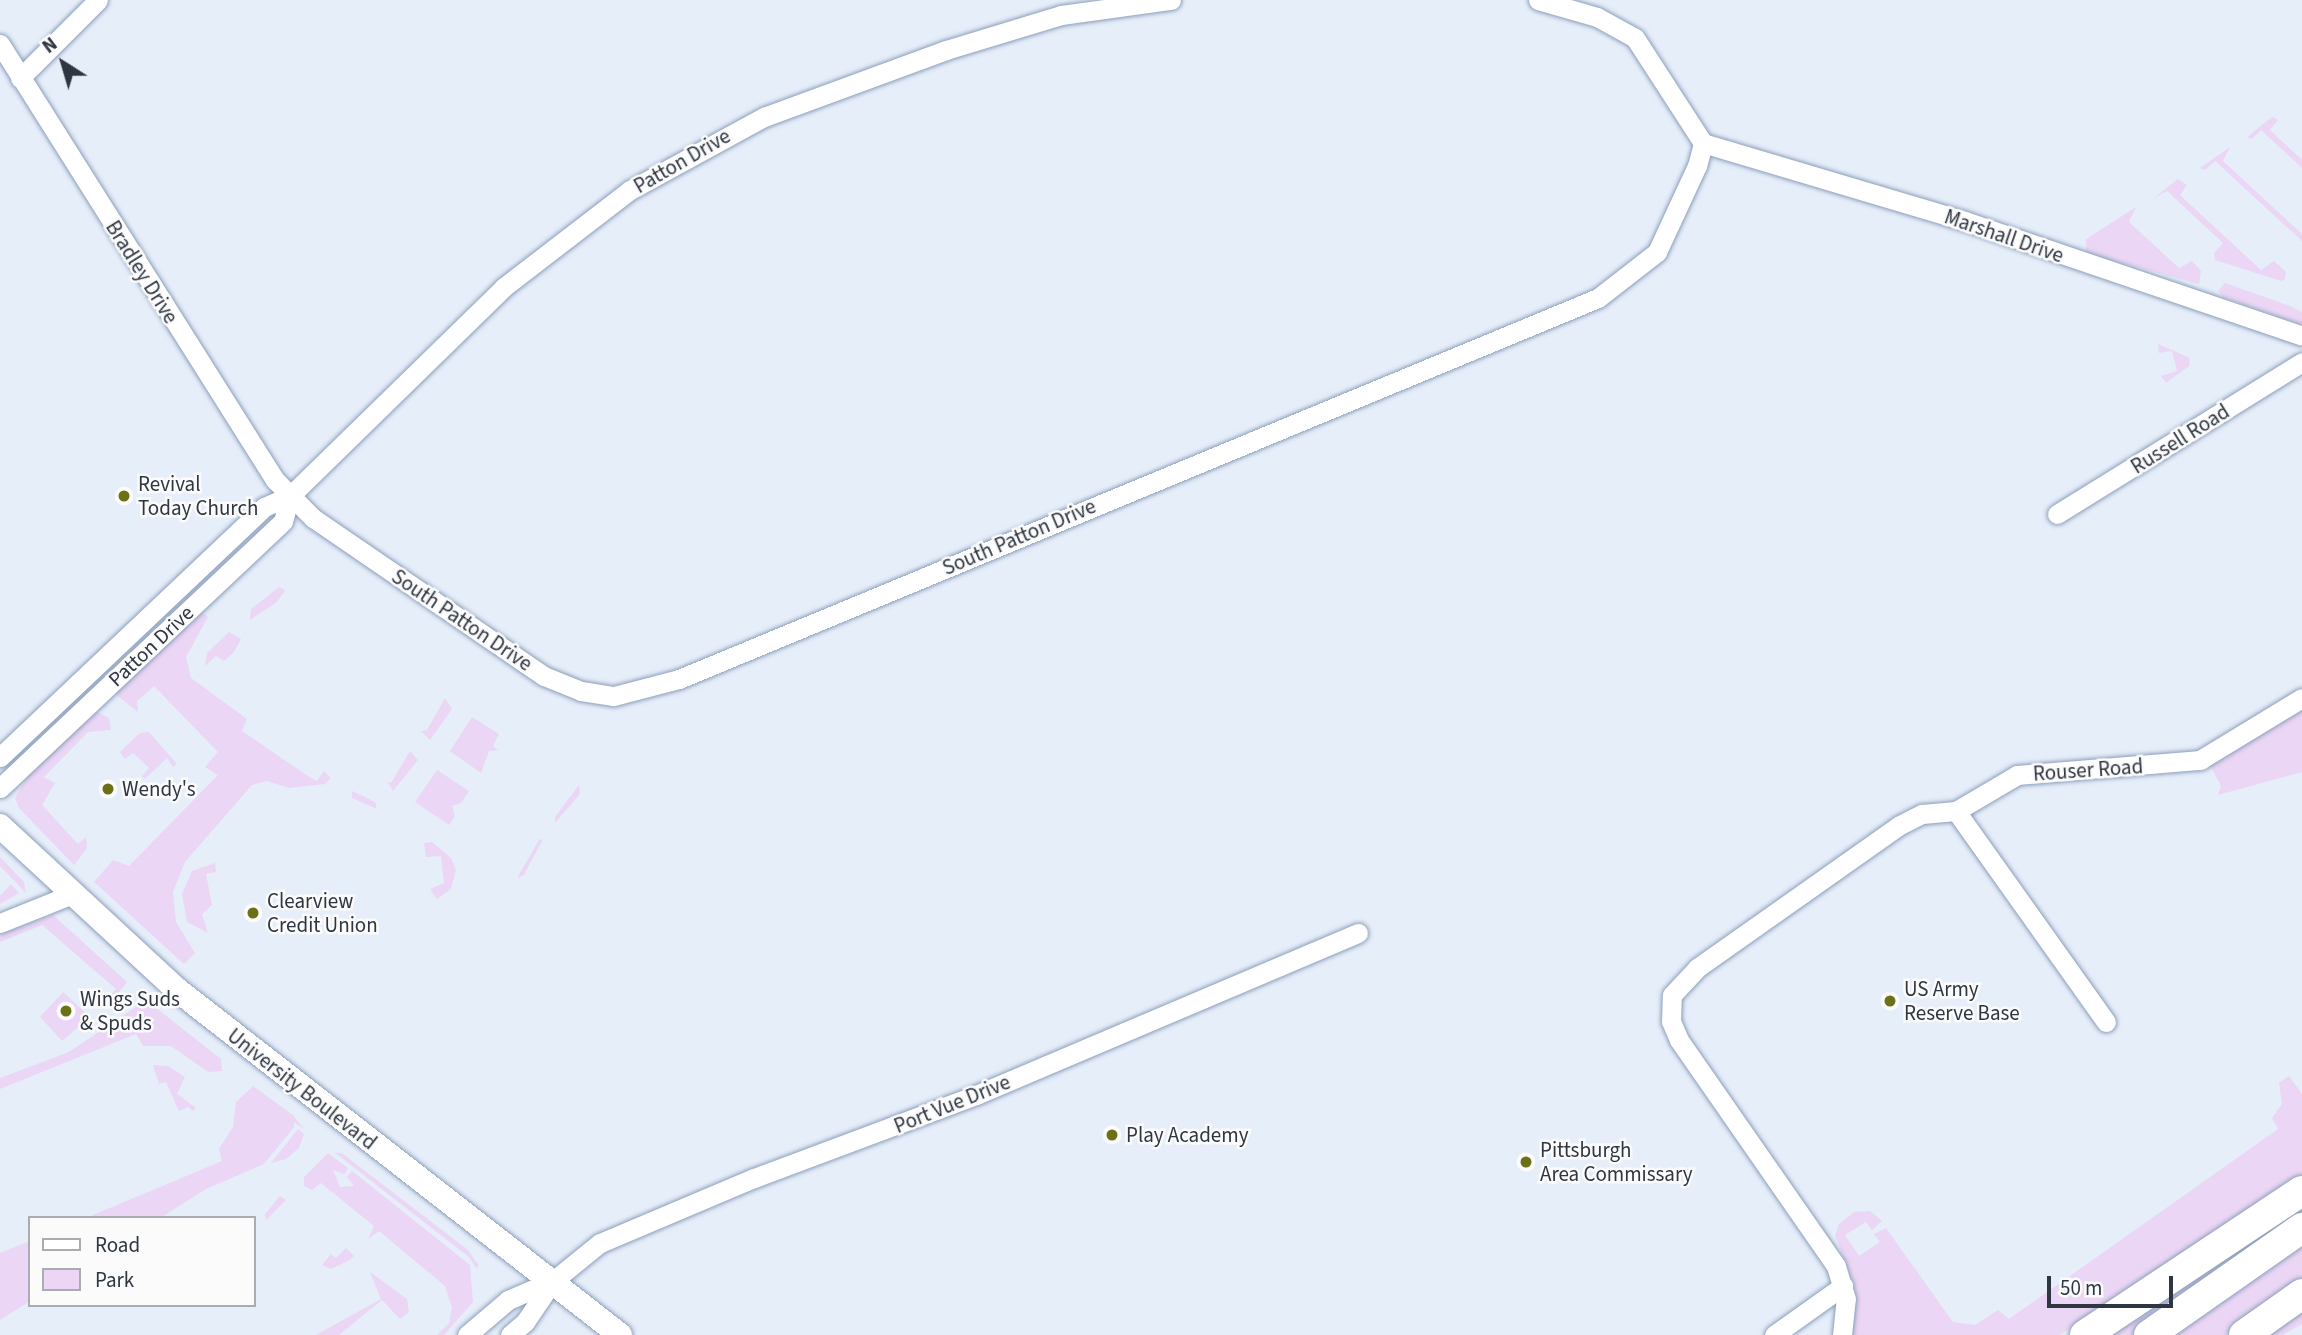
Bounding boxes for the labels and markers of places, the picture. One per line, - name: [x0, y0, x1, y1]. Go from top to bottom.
- place label: Revival Today Church: [138, 471, 258, 521]
- marker: Revival Today Church: [116, 488, 132, 504]
- place label: Wendy's: [122, 776, 195, 802]
- marker: Wendy's: [100, 781, 116, 797]
- place label: Clearview Credit Union: [267, 888, 378, 938]
- marker: Clearview Credit Union: [245, 905, 261, 921]
- place label: US Army Reserve Base: [1904, 976, 2020, 1026]
- place label: Wings Suds & Spuds: [80, 986, 180, 1036]
- marker: US Army Reserve Base: [1882, 993, 1898, 1009]
- marker: Wings Suds & Spuds: [58, 1003, 74, 1019]
- place label: Play Academy: [1126, 1122, 1248, 1148]
- marker: Play Academy: [1104, 1127, 1120, 1143]
- place label: Pittsburgh Area Commissary: [1540, 1137, 1693, 1187]
- marker: Pittsburgh Area Commissary: [1518, 1154, 1534, 1170]

